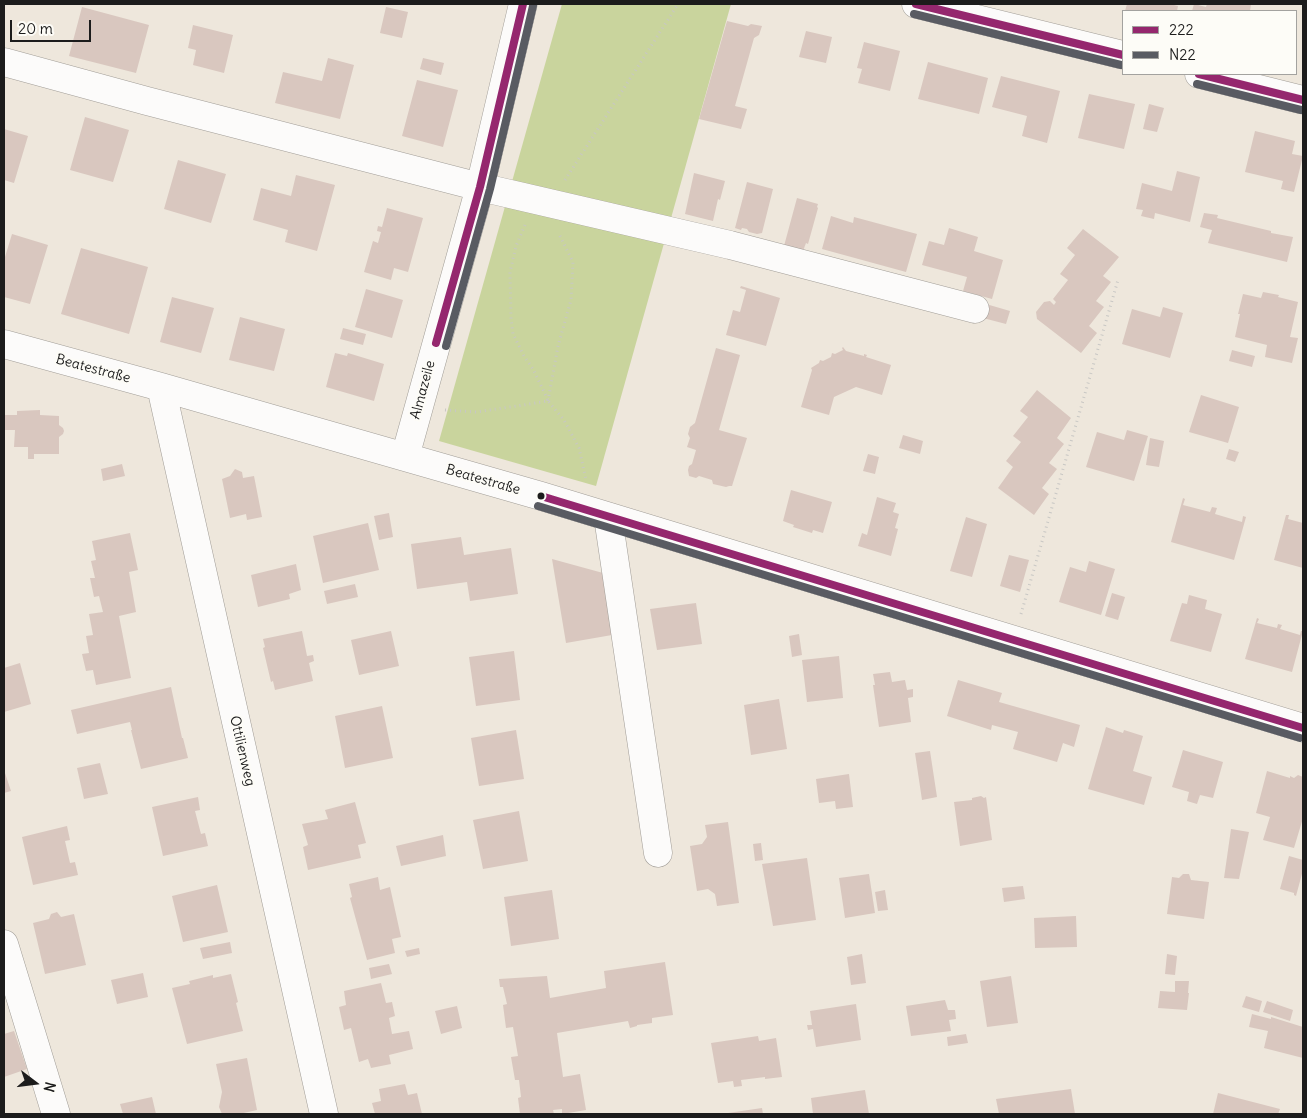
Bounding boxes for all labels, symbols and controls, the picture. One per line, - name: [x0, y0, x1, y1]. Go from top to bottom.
- scale bar: [12, 10, 94, 42]
- legend: [1122, 10, 1297, 75]
- text: 20 m: [18, 19, 53, 38]
- text: 222: [1169, 20, 1194, 39]
- text: N22: [1169, 45, 1196, 64]
- street label: Beatestraße: [54, 351, 132, 387]
- street label: Almazeile: [407, 359, 439, 421]
- street label: Beatestraße: [444, 461, 522, 499]
- unlabelled marker: [536, 491, 546, 501]
- street label: Ottilienweg: [226, 714, 258, 788]
- north arrow: [10, 1058, 60, 1108]
- text: N: [40, 1080, 59, 1094]

